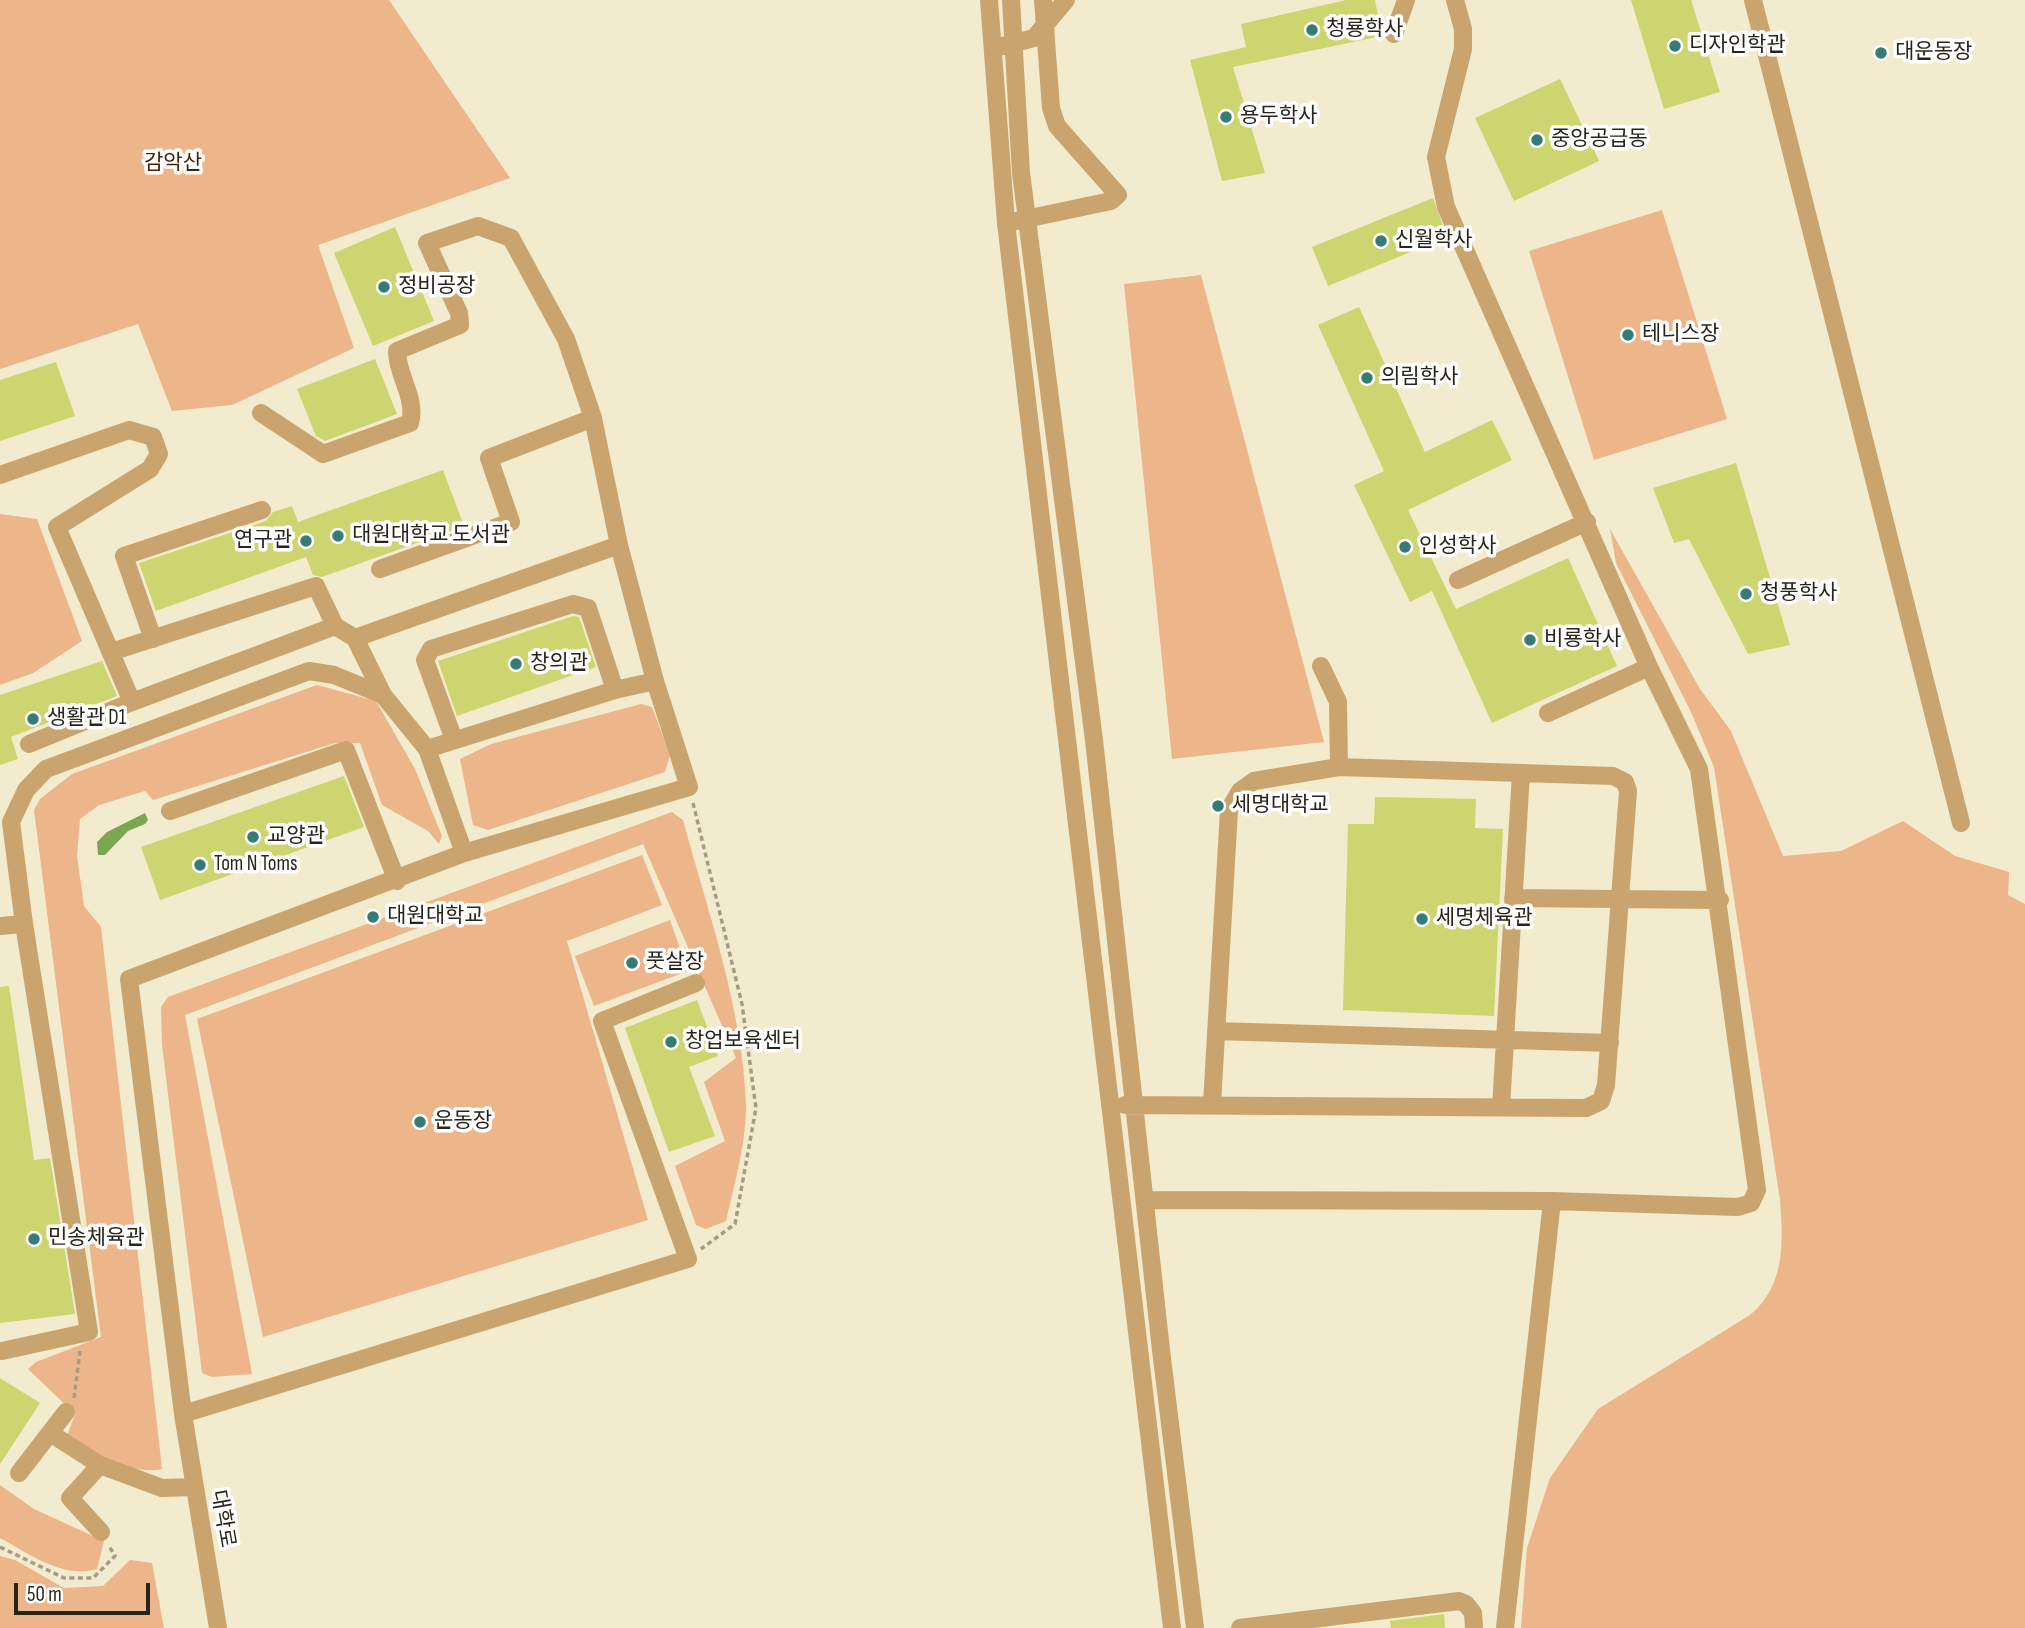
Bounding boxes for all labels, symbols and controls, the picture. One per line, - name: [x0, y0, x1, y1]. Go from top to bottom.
- place label: 청룡학사: [1326, 17, 1403, 43]
- marker: 청룡학사: [1304, 22, 1320, 38]
- place label: 디자인학관: [1689, 33, 1786, 59]
- marker: 디자인학관: [1667, 38, 1683, 54]
- place label: 대운동장: [1895, 40, 1972, 66]
- marker: 대운동장: [1873, 45, 1889, 61]
- place label: 용두학사: [1240, 104, 1317, 130]
- marker: 용두학사: [1218, 109, 1234, 125]
- place label: 중앙공급동: [1551, 127, 1648, 153]
- marker: 중앙공급동: [1529, 132, 1545, 148]
- park label: 감악산: [144, 151, 202, 177]
- place label: 신월학사: [1395, 228, 1472, 254]
- marker: 신월학사: [1373, 233, 1389, 249]
- place label: 정비공장: [398, 274, 475, 300]
- marker: 정비공장: [376, 279, 392, 295]
- place label: 테니스장: [1642, 322, 1719, 348]
- marker: 테니스장: [1620, 327, 1636, 343]
- place label: 의림학사: [1381, 365, 1458, 391]
- marker: 의림학사: [1359, 370, 1375, 386]
- place label: 대원대학교 도서관: [352, 523, 510, 549]
- place label: 연구관: [234, 528, 292, 554]
- marker: 대원대학교 도서관: [330, 528, 346, 544]
- marker: 연구관: [298, 533, 314, 549]
- place label: 인성학사: [1419, 534, 1496, 560]
- marker: 인성학사: [1397, 539, 1413, 555]
- place label: 청풍학사: [1760, 581, 1837, 607]
- marker: 청풍학사: [1738, 586, 1754, 602]
- place label: 비룡학사: [1544, 627, 1621, 653]
- marker: 비룡학사: [1522, 632, 1538, 648]
- place label: 창의관: [530, 651, 588, 677]
- marker: 창의관: [508, 656, 524, 672]
- place label: 생활관 D1: [47, 706, 126, 732]
- marker: 생활관 D1: [25, 711, 41, 727]
- place label: 세명대학교: [1232, 793, 1329, 819]
- marker: 세명대학교: [1210, 798, 1226, 814]
- place label: 교양관: [267, 824, 325, 850]
- marker: 교양관: [245, 829, 261, 845]
- place label: Tom N Toms: [214, 852, 298, 878]
- marker: Tom N Toms: [192, 857, 208, 873]
- place label: 대원대학교: [387, 904, 484, 930]
- place label: 세명체육관: [1436, 906, 1533, 932]
- marker: 대원대학교: [365, 909, 381, 925]
- marker: 세명체육관: [1414, 911, 1430, 927]
- place label: 풋살장: [646, 950, 704, 976]
- marker: 풋살장: [624, 955, 640, 971]
- place label: 창업보육센터: [685, 1029, 801, 1055]
- marker: 창업보육센터: [663, 1034, 679, 1050]
- place label: 운동장: [434, 1109, 492, 1135]
- marker: 운동장: [412, 1114, 428, 1130]
- place label: 민송체육관: [48, 1226, 145, 1252]
- marker: 민송체육관: [26, 1231, 42, 1247]
- street label: 대학로: [205, 1488, 239, 1550]
- scale bar: [18, 1568, 154, 1612]
- text: 50 m: [27, 1582, 62, 1607]

